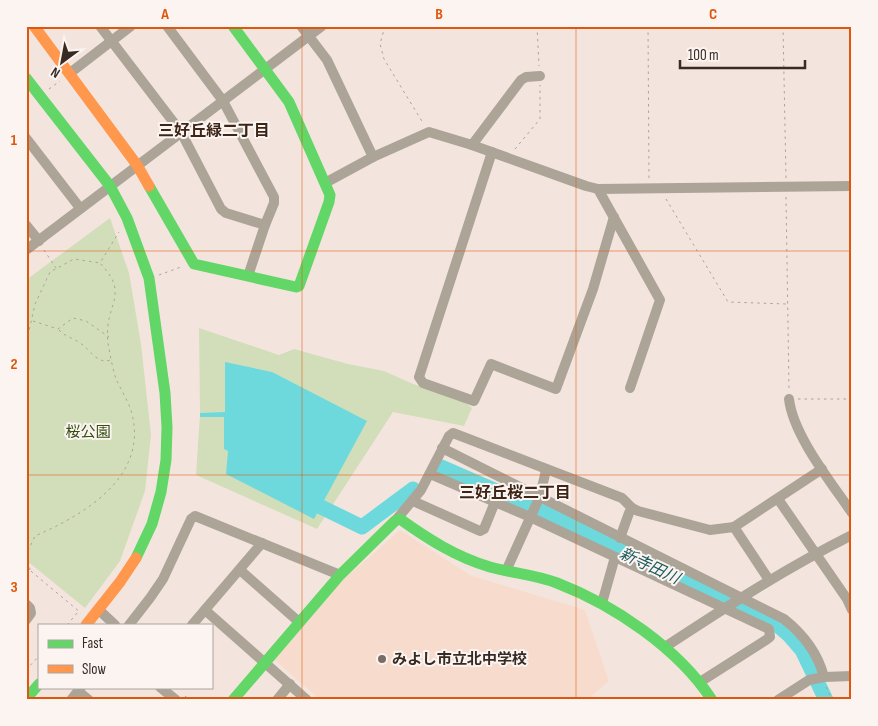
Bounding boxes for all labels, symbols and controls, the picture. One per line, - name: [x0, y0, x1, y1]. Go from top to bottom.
- text: A: [160, 5, 169, 24]
- text: B: [435, 5, 443, 24]
- text: C: [709, 5, 717, 24]
- north arrow: [38, 38, 88, 88]
- scale bar: [680, 38, 806, 70]
- text: 100 m: [688, 46, 719, 65]
- text: N: [48, 63, 63, 82]
- district label: 三好丘緑二丁目: [158, 122, 270, 141]
- text: 1: [11, 131, 18, 150]
- text: 2: [10, 355, 18, 374]
- park label: 桜公園: [65, 423, 111, 442]
- district label: 三好丘桜二丁目: [459, 484, 571, 503]
- water label: 新寺田川: [616, 544, 684, 589]
- text: 3: [10, 578, 18, 597]
- legend: [38, 624, 212, 688]
- text: Fast: [82, 634, 104, 653]
- place label: みよし市立北中学校: [392, 650, 527, 669]
- marker: みよし市立北中学校: [376, 653, 388, 665]
- text: Slow: [82, 660, 106, 679]

